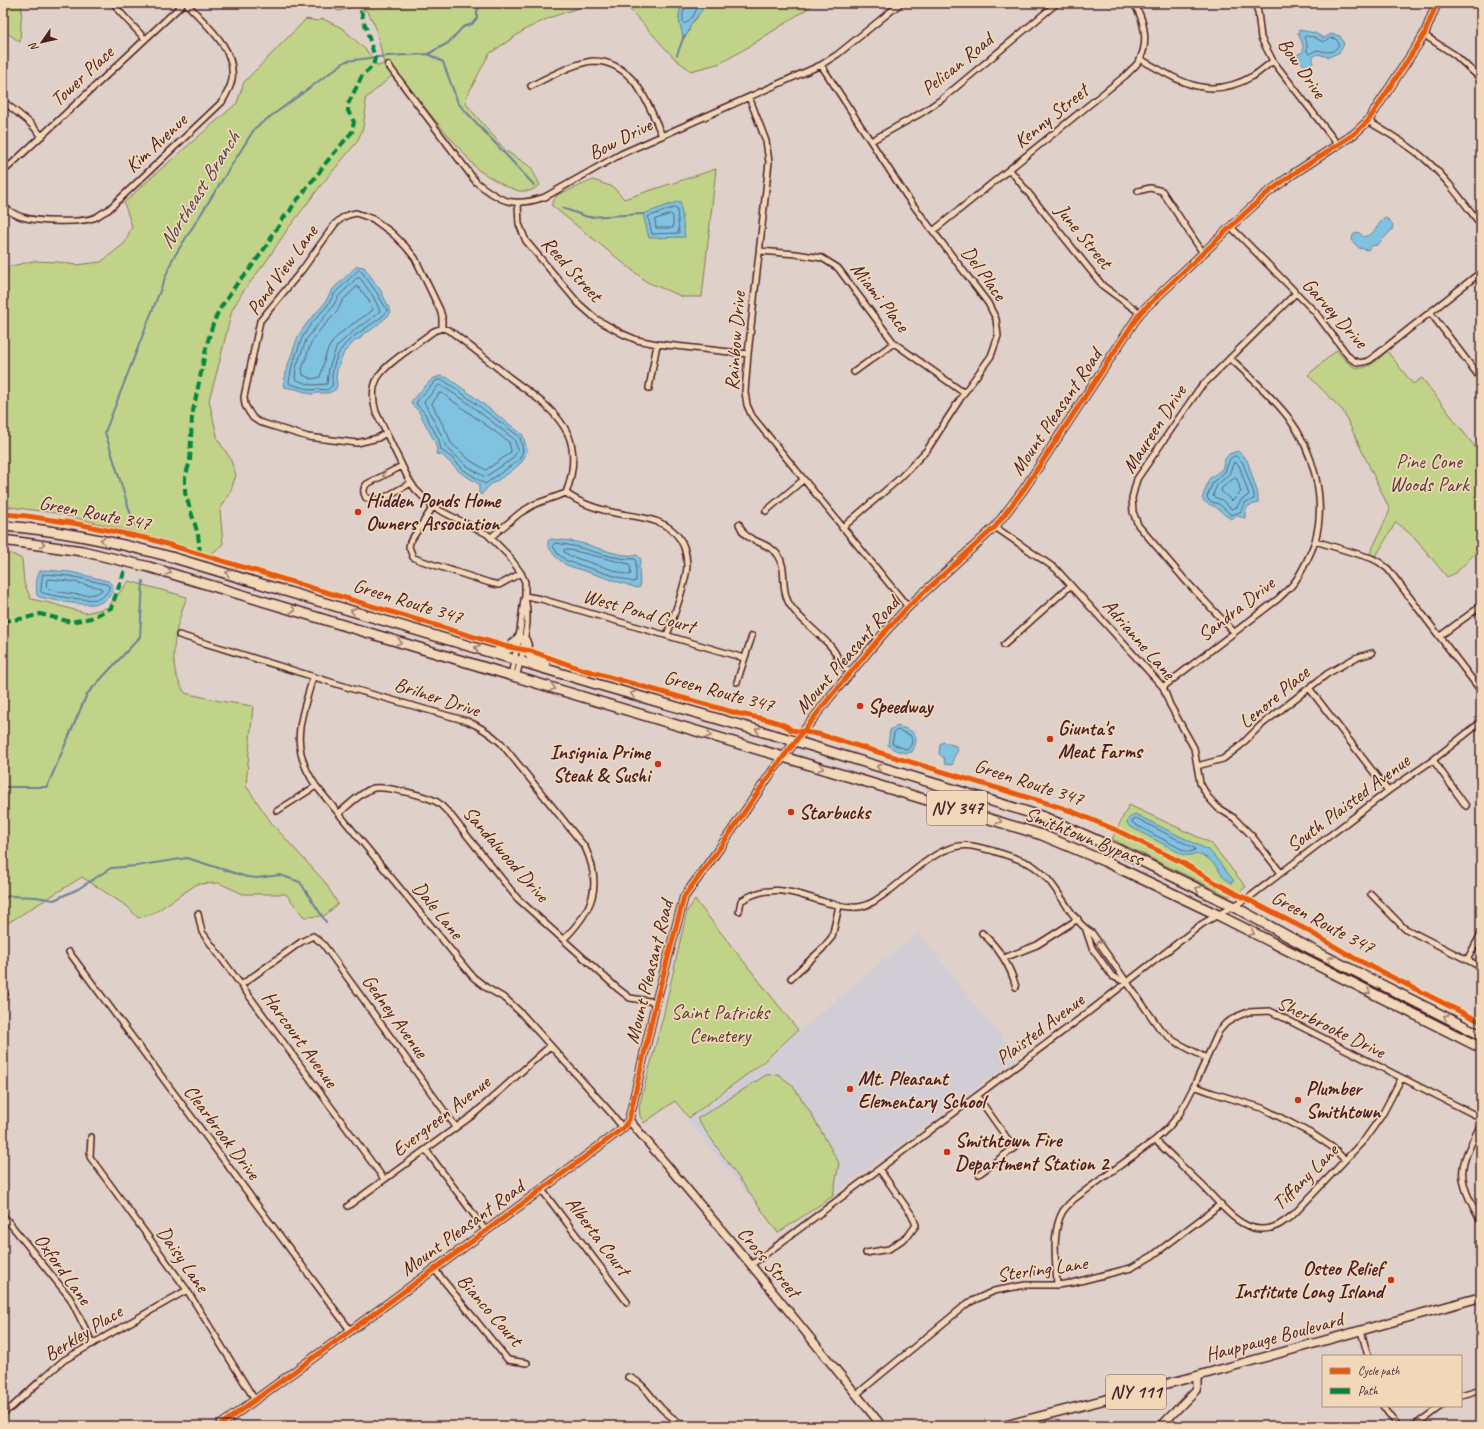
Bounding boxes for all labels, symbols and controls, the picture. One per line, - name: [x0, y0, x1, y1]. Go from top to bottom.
- north arrow: [22, 22, 62, 62]
- street label: Pelican Road: [916, 25, 1000, 101]
- street label: Bow Drive: [1272, 33, 1333, 104]
- text: N: [25, 39, 41, 54]
- street label: Tower Place: [45, 39, 120, 112]
- street label: Kenny Street: [1009, 76, 1096, 154]
- street label: Kim Avenue: [120, 107, 193, 178]
- street label: Bow Drive: [584, 112, 657, 166]
- water label: Northeast Branch: [153, 126, 246, 253]
- street label: June Street: [1050, 198, 1119, 275]
- street label: Pond View Lane: [241, 219, 324, 320]
- street label: Reed Street: [536, 231, 609, 309]
- street label: Del Place: [956, 241, 1013, 306]
- street label: Miami Place: [845, 257, 916, 338]
- street label: Garvey Drive: [1297, 273, 1374, 355]
- street label: Rainbow Drive: [719, 289, 751, 391]
- street label: Mount Pleasant Road: [1005, 342, 1109, 480]
- street label: Maureen Drive: [1116, 379, 1193, 478]
- park label: Pine Cone Woods Park: [1389, 449, 1470, 497]
- one-way arrow: [381, 470, 389, 478]
- place label: Hidden Ponds Home Owners Association: [366, 488, 502, 536]
- street label: Green Route 347: [37, 490, 154, 536]
- marker: Hidden Ponds Home Owners Association: [353, 507, 363, 517]
- one-way arrow: [100, 536, 106, 544]
- one-way arrow: [39, 539, 45, 548]
- one-way arrow: [165, 568, 172, 576]
- one-way arrow: [225, 569, 232, 578]
- street label: Sandra Drive: [1192, 570, 1281, 647]
- street label: Green Route 347: [350, 573, 467, 630]
- street label: West Pond Court: [580, 583, 701, 640]
- street label: Mount Pleasant Road: [789, 589, 907, 719]
- street label: Adrianne Lane: [1097, 593, 1182, 686]
- one-way arrow: [289, 605, 296, 614]
- one-way arrow: [349, 607, 356, 616]
- one-way arrow: [396, 637, 403, 646]
- one-way arrow: [474, 644, 481, 653]
- street label: Lenore Place: [1234, 659, 1316, 734]
- street label: Green Route 347: [661, 664, 778, 718]
- street label: Brilner Drive: [391, 672, 484, 723]
- one-way arrow: [550, 683, 557, 692]
- one-way arrow: [630, 690, 637, 699]
- place label: Speedway: [868, 694, 935, 719]
- marker: Speedway: [855, 701, 865, 711]
- place label: Giunta's Meat Farms: [1058, 716, 1144, 764]
- one-way arrow: [755, 726, 762, 735]
- one-way arrow: [706, 730, 713, 739]
- marker: Giunta's Meat Farms: [1045, 734, 1055, 744]
- place label: Insignia Prime Steak & Sushi: [550, 740, 653, 788]
- street label: South Plaisted Avenue: [1281, 748, 1416, 857]
- street label: Green Route 347: [971, 753, 1088, 812]
- marker: Insignia Prime Steak & Sushi: [653, 759, 663, 769]
- one-way arrow: [817, 763, 824, 772]
- one-way arrow: [876, 763, 883, 772]
- road number: NY 347: [927, 791, 987, 825]
- place label: Starbucks: [799, 800, 872, 825]
- street label: Sandalwood Drive: [457, 801, 556, 908]
- street label: Smithtown Bypass: [1021, 801, 1149, 872]
- marker: Starbucks: [786, 807, 796, 817]
- one-way arrow: [995, 816, 1002, 825]
- street label: Dale Lane: [407, 876, 470, 945]
- street label: Green Route 347: [1267, 884, 1380, 960]
- one-way arrow: [1195, 886, 1202, 894]
- street label: Mount Pleasant Road: [619, 895, 680, 1046]
- one-way arrow: [1248, 928, 1255, 936]
- one-way arrow: [1097, 941, 1104, 948]
- one-way arrow: [1327, 956, 1334, 964]
- street label: Gedney Avenue: [356, 969, 435, 1064]
- street label: Harcourt Avenue: [257, 986, 344, 1093]
- street label: Plaisted Avenue: [991, 987, 1090, 1070]
- one-way arrow: [1364, 987, 1372, 994]
- street label: Sherbrooke Drive: [1273, 990, 1391, 1065]
- park label: Saint Patricks Cemetery: [671, 1000, 771, 1048]
- one-way arrow: [1443, 1015, 1450, 1022]
- place label: Mt. Pleasant Elementary School: [858, 1066, 988, 1114]
- street label: Evergreen Avenue: [387, 1069, 496, 1162]
- place label: Plumber Smithtown: [1306, 1076, 1382, 1124]
- street label: Clearbrook Drive: [178, 1080, 267, 1186]
- marker: Mt. Pleasant Elementary School: [845, 1084, 855, 1094]
- marker: Plumber Smithtown: [1293, 1095, 1303, 1105]
- place label: Smithtown Fire Department Station 2: [955, 1128, 1111, 1176]
- street label: Tiffany Lane: [1267, 1137, 1345, 1215]
- marker: Smithtown Fire Department Station 2: [942, 1147, 952, 1157]
- street label: Mount Pleasant Road: [395, 1173, 531, 1281]
- street label: Alberta Court: [560, 1191, 638, 1283]
- street label: Daisy Lane: [151, 1221, 216, 1298]
- street label: Cross Street: [732, 1221, 808, 1305]
- street label: Oxford Lane: [29, 1228, 98, 1311]
- street label: Sterling Lane: [995, 1250, 1090, 1288]
- place label: Osteo Relief Institute Long Island: [1234, 1256, 1388, 1304]
- street label: Bianco Court: [452, 1269, 530, 1353]
- marker: Osteo Relief Institute Long Island: [1386, 1275, 1396, 1285]
- street label: Berkley Place: [39, 1298, 128, 1367]
- street label: Hauppauge Boulevard: [1202, 1306, 1349, 1367]
- legend: [1322, 1355, 1462, 1407]
- text: Cycle path: [1358, 1363, 1400, 1379]
- road number: NY 111: [1106, 1375, 1166, 1409]
- text: Path: [1358, 1383, 1378, 1399]

